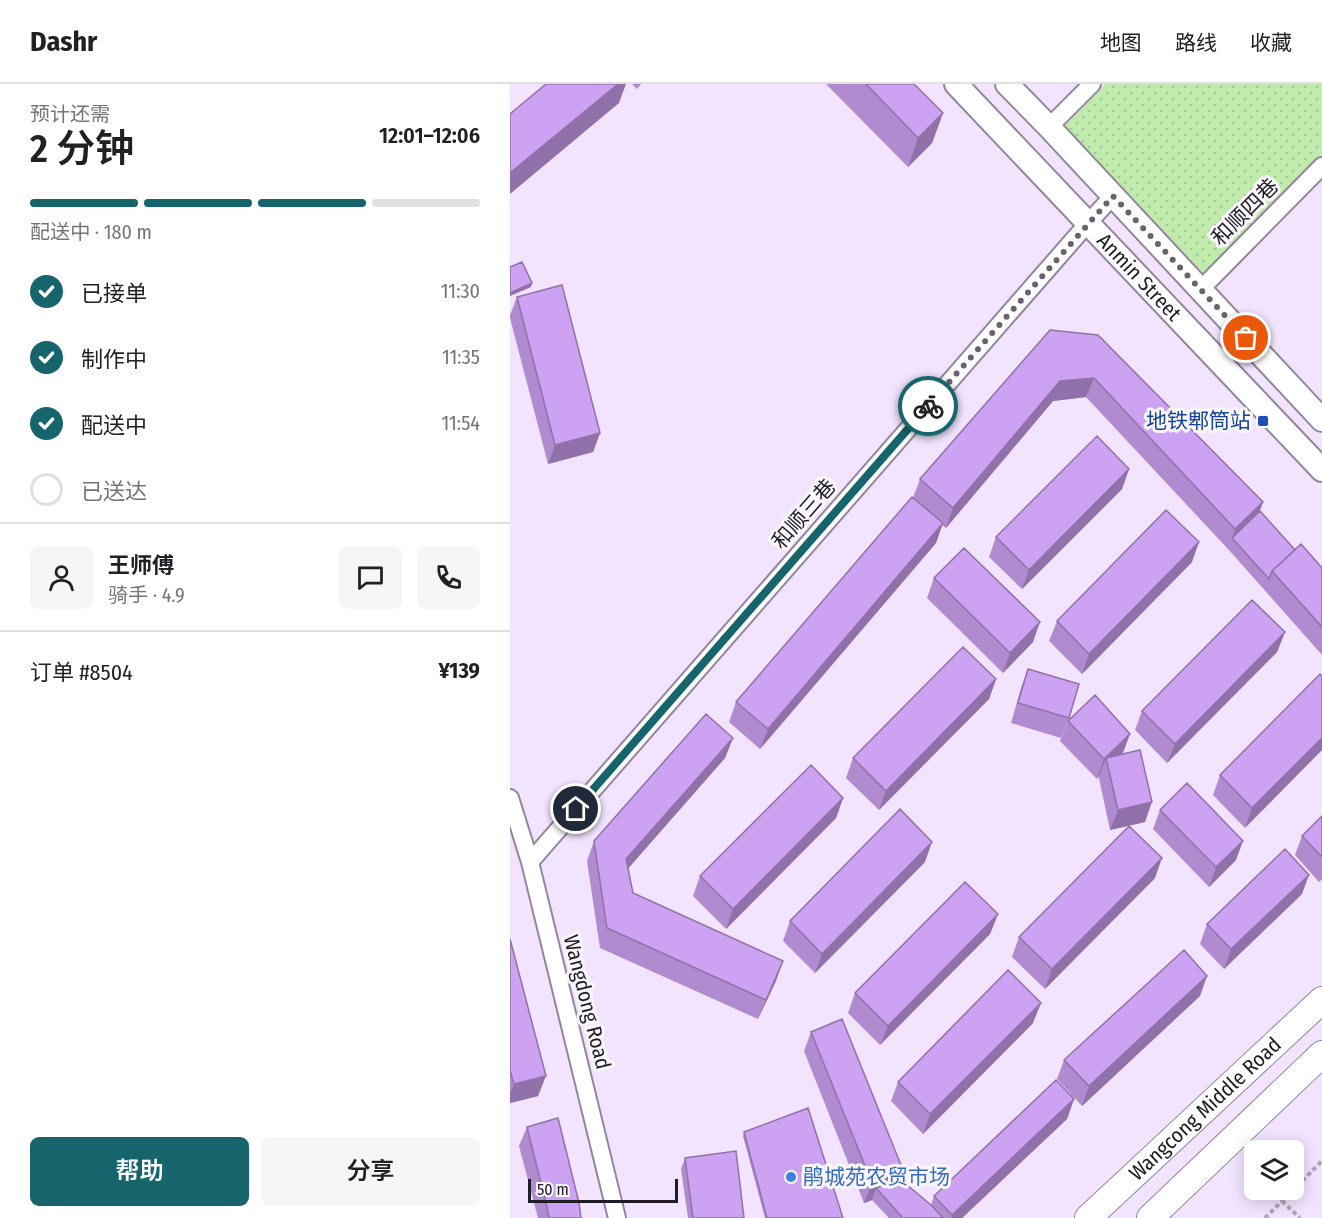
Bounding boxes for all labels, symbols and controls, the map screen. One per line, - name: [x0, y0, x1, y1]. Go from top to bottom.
- text: Dashr: [30, 25, 97, 58]
- text: 地图: [1100, 30, 1142, 56]
- text: 路线: [1175, 30, 1217, 56]
- text: 收藏: [1250, 30, 1292, 56]
- text: 预计还需: [30, 102, 110, 126]
- text: 12:01–12:06: [379, 122, 480, 149]
- text: 2 分钟: [30, 126, 134, 172]
- street label: 和顺四巷: [1206, 173, 1284, 251]
- text: 配送中 · 180 m: [30, 220, 152, 244]
- street label: Anmin Street: [1091, 228, 1187, 326]
- icon: check: [30, 275, 63, 308]
- text: 11:30: [441, 279, 480, 303]
- text: 已接单: [81, 280, 147, 307]
- pin: [1220, 312, 1271, 363]
- icon: bag: [1229, 321, 1262, 354]
- icon: check: [30, 341, 63, 374]
- text: 11:35: [442, 345, 480, 369]
- text: 制作中: [81, 346, 147, 373]
- courier: [898, 376, 958, 436]
- icon: bike: [912, 390, 945, 423]
- icon: check: [30, 407, 63, 440]
- place label: 地铁郫筒站: [1146, 408, 1251, 434]
- text: 11:54: [442, 411, 480, 435]
- text: 配送中: [81, 412, 147, 439]
- marker: 地铁郫筒站: [1256, 414, 1270, 428]
- street label: 和顺三巷: [767, 474, 841, 554]
- text: 已送达: [81, 478, 147, 505]
- button: person: [30, 546, 93, 609]
- button: chat: [339, 546, 402, 609]
- button: phone: [417, 546, 480, 609]
- text: 王师傅: [108, 552, 174, 579]
- text: 骑手 · 4.9: [108, 583, 185, 607]
- text: ¥139: [438, 657, 480, 684]
- text: 订单 #8504: [30, 659, 133, 686]
- pin: [550, 783, 601, 834]
- icon: home: [559, 792, 592, 825]
- street label: Wangdong Road: [558, 932, 616, 1072]
- street label: Wangcong Middle Road: [1124, 1032, 1287, 1186]
- button: 帮助: [30, 1137, 249, 1206]
- button: 分享: [261, 1137, 480, 1206]
- map controls: [1244, 1140, 1304, 1200]
- button: layers: [1244, 1140, 1304, 1200]
- place label: 鹃城苑农贸市场: [803, 1164, 950, 1190]
- marker: 鹃城苑农贸市场: [784, 1170, 798, 1184]
- scale bar: [528, 1176, 678, 1204]
- text: 50 m: [537, 1180, 569, 1199]

